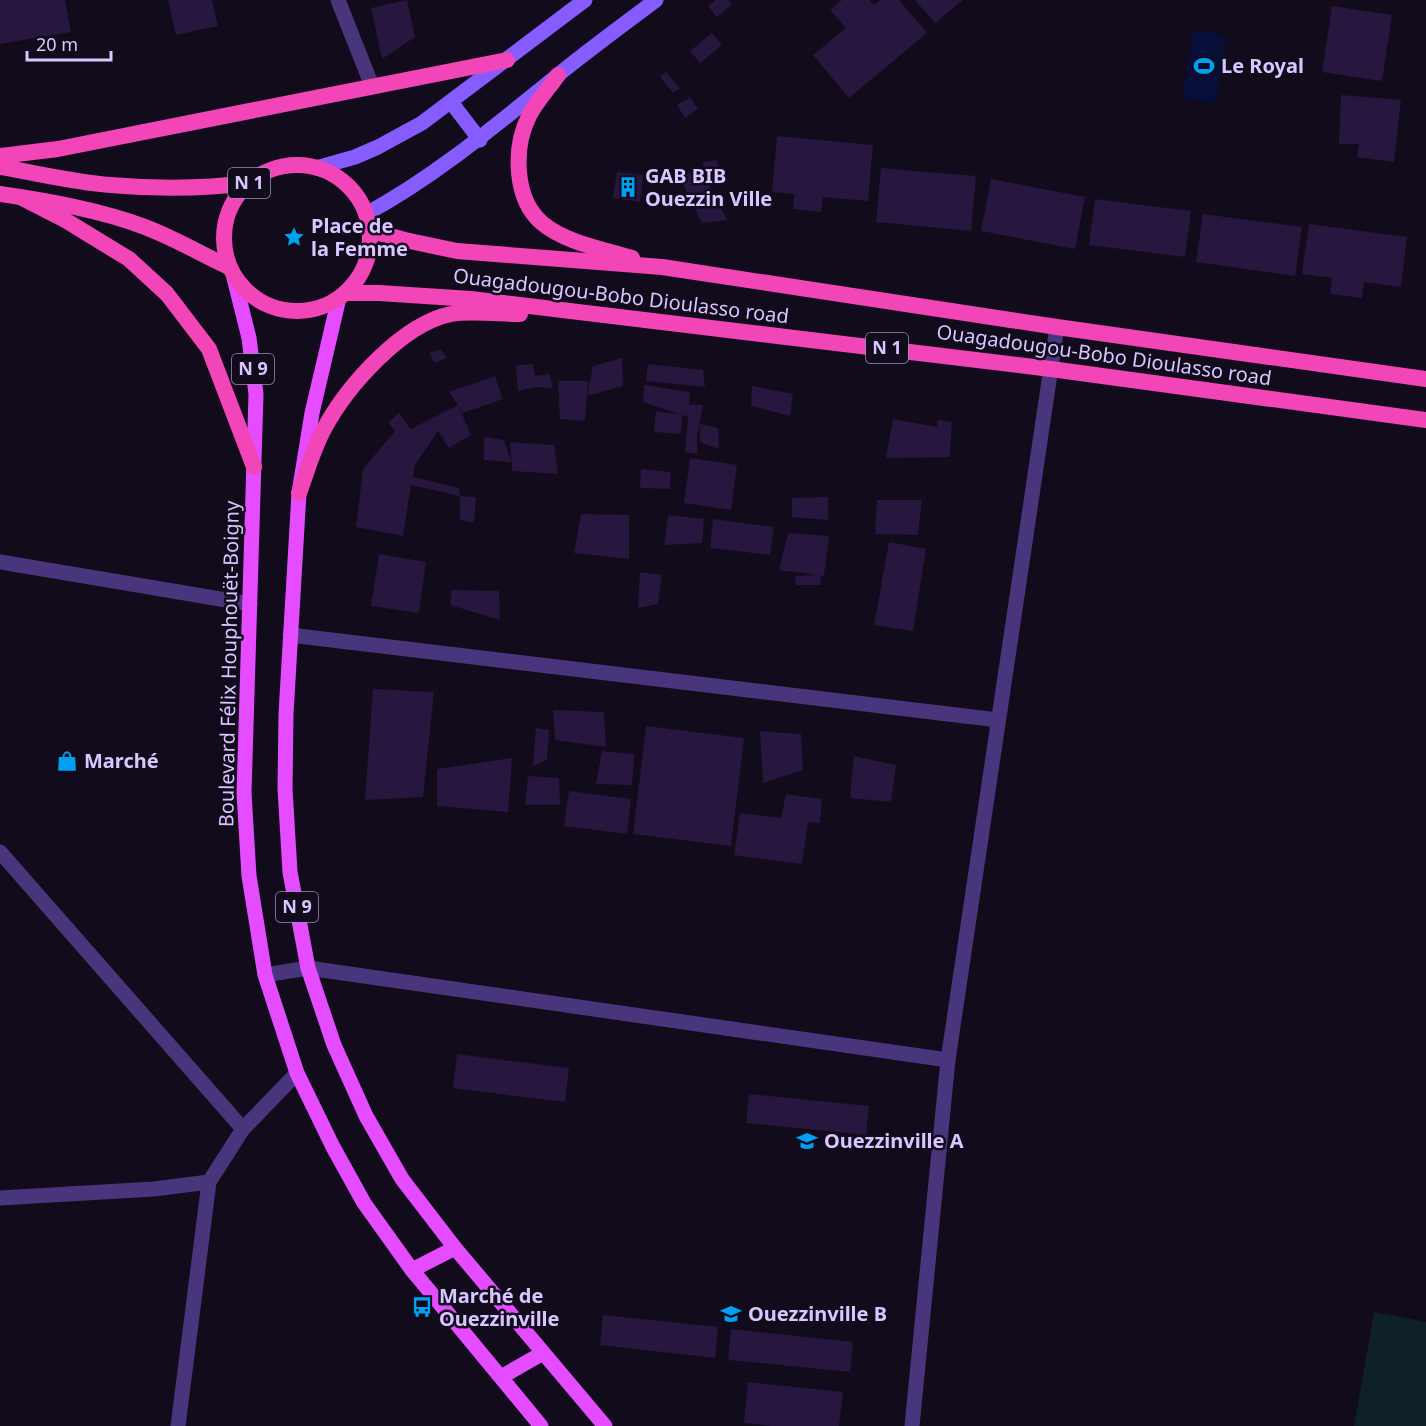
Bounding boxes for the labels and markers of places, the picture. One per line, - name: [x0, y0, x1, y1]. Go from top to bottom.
- place label: Le Royal: [1221, 52, 1304, 79]
- sports icon: Le Royal: [1192, 54, 1216, 78]
- place label: GAB BIB Ouezzin Ville: [645, 162, 772, 212]
- building icon: GAB BIB Ouezzin Ville: [616, 175, 640, 199]
- place label: Place de la Femme: [311, 212, 408, 262]
- place icon: Place de la Femme: [282, 225, 306, 249]
- place label: Marché: [84, 747, 159, 774]
- shop icon: Marché: [55, 749, 79, 773]
- place label: Ouezzinville A: [824, 1127, 964, 1154]
- school or university icon: Ouezzinville A: [795, 1129, 819, 1153]
- place label: Marché de Ouezzinville: [439, 1282, 560, 1332]
- bus stop icon: Marché de Ouezzinville: [410, 1295, 434, 1319]
- place label: Ouezzinville B: [748, 1300, 887, 1327]
- school or university icon: Ouezzinville B: [719, 1302, 743, 1326]

